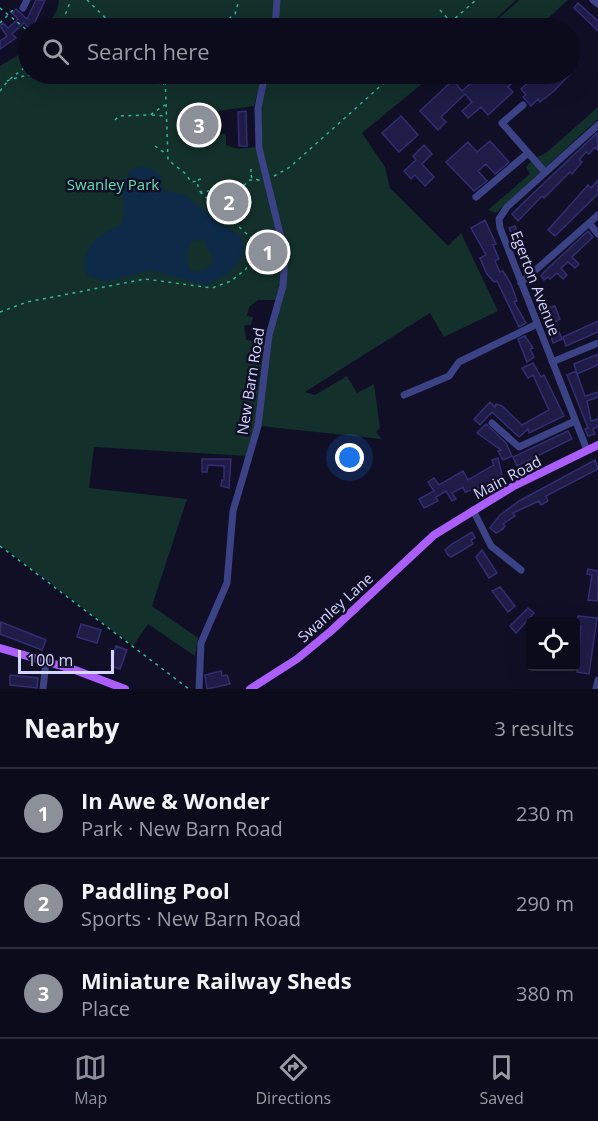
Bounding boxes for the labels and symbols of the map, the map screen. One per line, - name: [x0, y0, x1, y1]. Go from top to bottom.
- pin: 3: [180, 102, 218, 148]
- park label: Swanley Park: [67, 174, 159, 194]
- pin: 2: [210, 180, 248, 224]
- street label: Egerton Avenue: [507, 228, 565, 338]
- pin: 1: [248, 230, 288, 274]
- street label: New Barn Road: [232, 326, 268, 436]
- your location: [335, 443, 364, 472]
- street label: Main Road: [469, 451, 545, 503]
- street label: Swanley Lane: [293, 568, 377, 646]
- scale bar: [18, 647, 114, 674]

